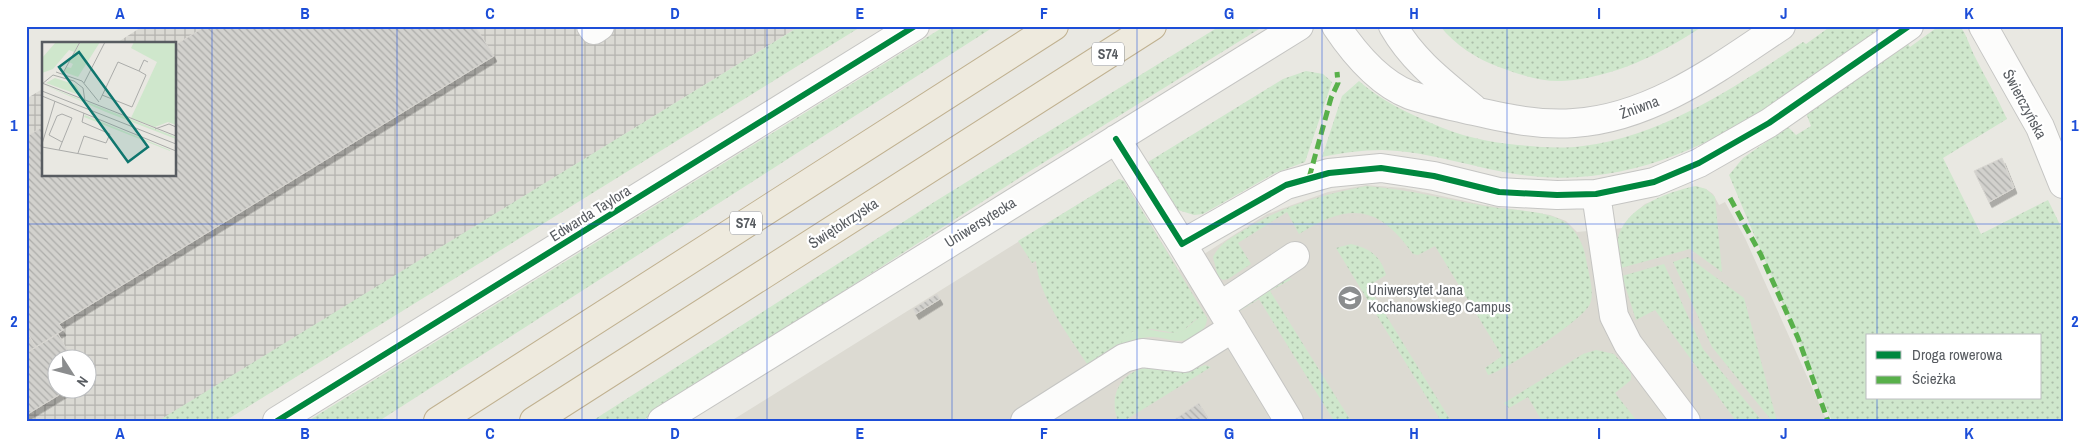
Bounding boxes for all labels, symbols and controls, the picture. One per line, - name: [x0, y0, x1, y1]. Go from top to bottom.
- text: A: [115, 2, 125, 24]
- text: B: [300, 2, 310, 24]
- text: C: [485, 2, 495, 24]
- text: D: [670, 2, 680, 24]
- text: E: [856, 2, 865, 24]
- text: F: [1040, 2, 1048, 24]
- text: G: [1224, 2, 1234, 24]
- text: H: [1409, 2, 1419, 24]
- text: I: [1597, 2, 1601, 24]
- text: J: [1780, 2, 1788, 24]
- text: K: [1964, 2, 1974, 24]
- inset map: [42, 42, 176, 176]
- road number: S74: [1092, 42, 1124, 66]
- street label: Świerczyńska: [1998, 66, 2052, 143]
- street label: Żniwna: [1616, 90, 1662, 124]
- text: 1: [10, 114, 18, 136]
- text: 1: [2071, 114, 2079, 136]
- street label: Edwarda Taylora: [546, 180, 635, 246]
- street label: Uniwersytecka: [940, 192, 1020, 252]
- street label: Świętokrzyska: [804, 193, 882, 253]
- road number: S74: [730, 212, 762, 234]
- place label: Uniwersytet Jana Kochanowskiego Campus: [1368, 279, 1511, 317]
- school or university icon: Uniwersytet Jana Kochanowskiego Campus: [1337, 285, 1363, 311]
- text: 2: [10, 310, 18, 332]
- text: 2: [2071, 310, 2079, 332]
- legend: [1866, 334, 2042, 400]
- text: Droga rowerowa: [1912, 344, 2002, 365]
- north arrow: [48, 350, 98, 400]
- text: Ścieżka: [1912, 368, 1956, 389]
- text: N: [73, 373, 92, 390]
- text: A: [115, 422, 125, 444]
- text: B: [300, 422, 310, 444]
- text: C: [485, 422, 495, 444]
- text: D: [670, 422, 680, 444]
- text: E: [856, 422, 865, 444]
- text: F: [1040, 422, 1048, 444]
- text: G: [1224, 422, 1234, 444]
- text: H: [1409, 422, 1419, 444]
- text: I: [1597, 422, 1601, 444]
- text: J: [1780, 422, 1788, 444]
- text: K: [1964, 422, 1974, 444]

